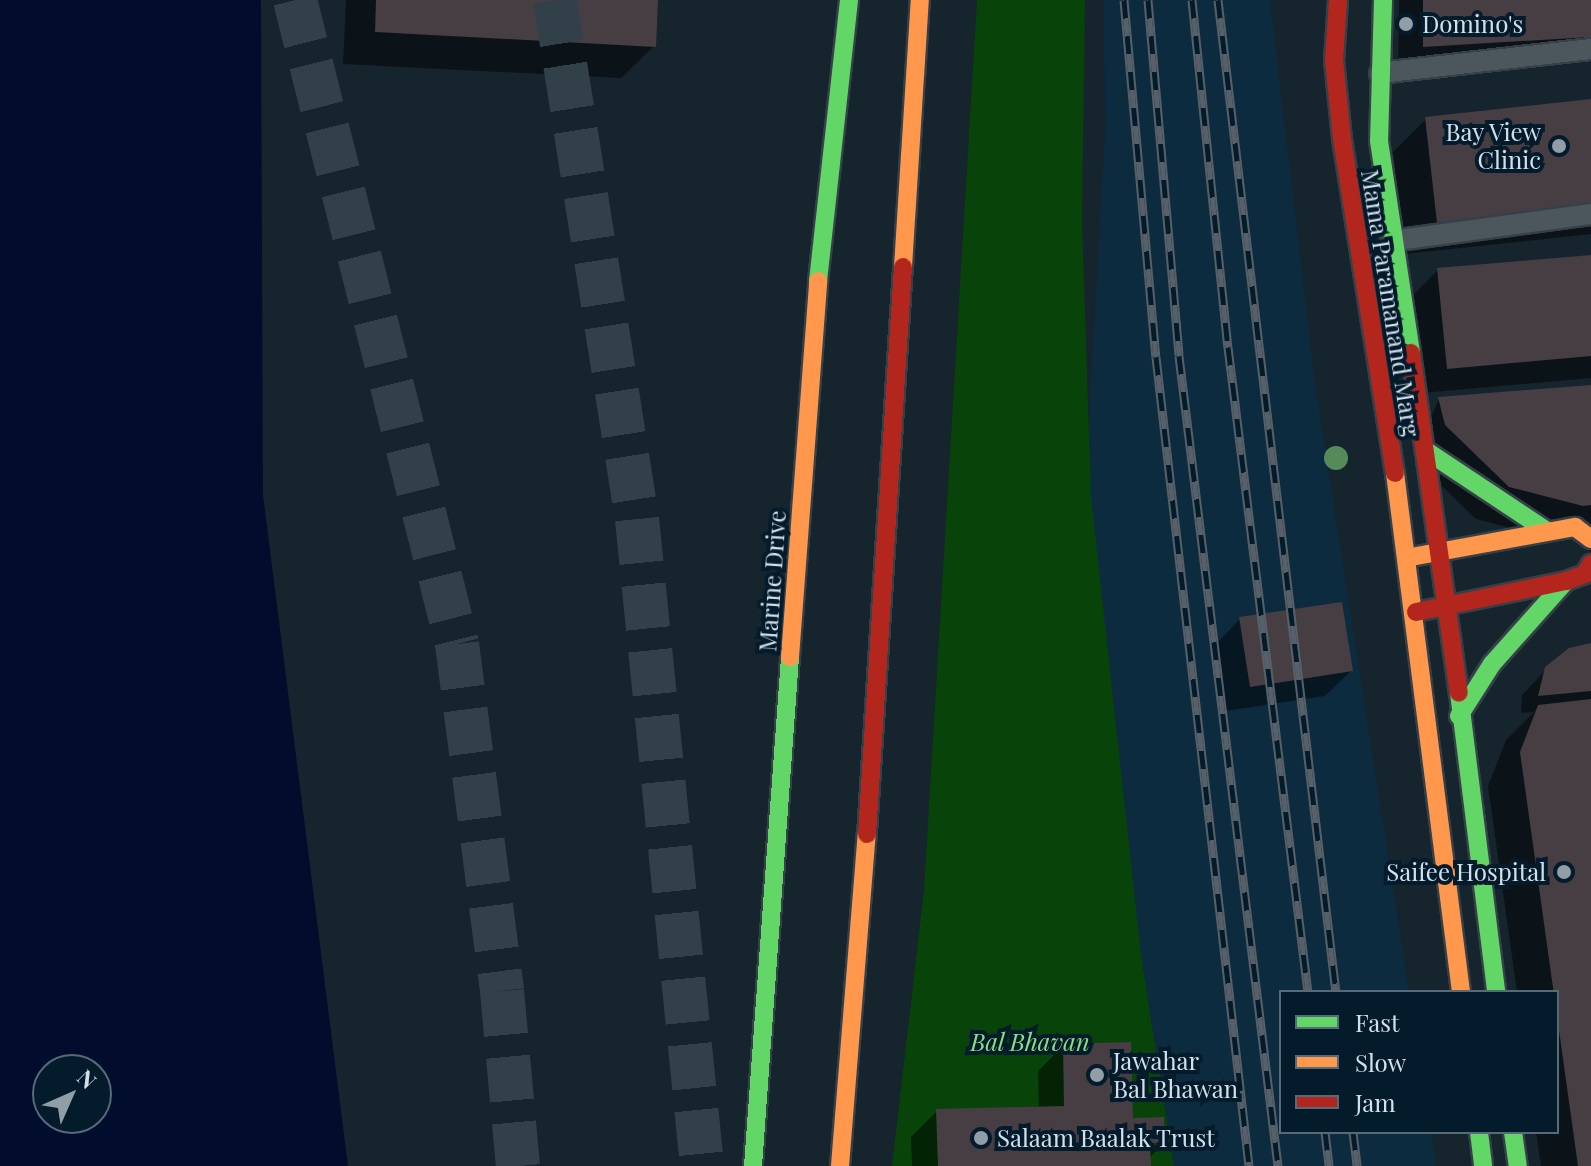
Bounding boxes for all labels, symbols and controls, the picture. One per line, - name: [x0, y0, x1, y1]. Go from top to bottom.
- place label: Domino's: [1422, 10, 1523, 38]
- marker: Domino's: [1397, 15, 1415, 33]
- place label: Bay View Clinic: [1444, 118, 1541, 174]
- marker: Bay View Clinic: [1548, 135, 1570, 157]
- street label: Mama Paramanand Marg: [1356, 167, 1426, 439]
- street label: Marine Drive: [753, 509, 791, 653]
- place label: Saifee Hospital: [1386, 858, 1546, 886]
- marker: Saifee Hospital: [1553, 861, 1575, 883]
- legend: [1279, 990, 1559, 1134]
- text: Fast: [1355, 1006, 1400, 1038]
- park label: Bal Bhavan: [970, 1028, 1090, 1056]
- text: Slow: [1355, 1046, 1406, 1078]
- place label: Jawahar Bal Bhawan: [1113, 1047, 1238, 1103]
- north arrow: [32, 1054, 112, 1134]
- text: N: [71, 1062, 104, 1095]
- marker: Jawahar Bal Bhawan: [1088, 1066, 1106, 1084]
- text: Jam: [1355, 1086, 1396, 1118]
- place label: Salaam Baalak Trust: [997, 1124, 1216, 1152]
- marker: Salaam Baalak Trust: [972, 1129, 990, 1147]

